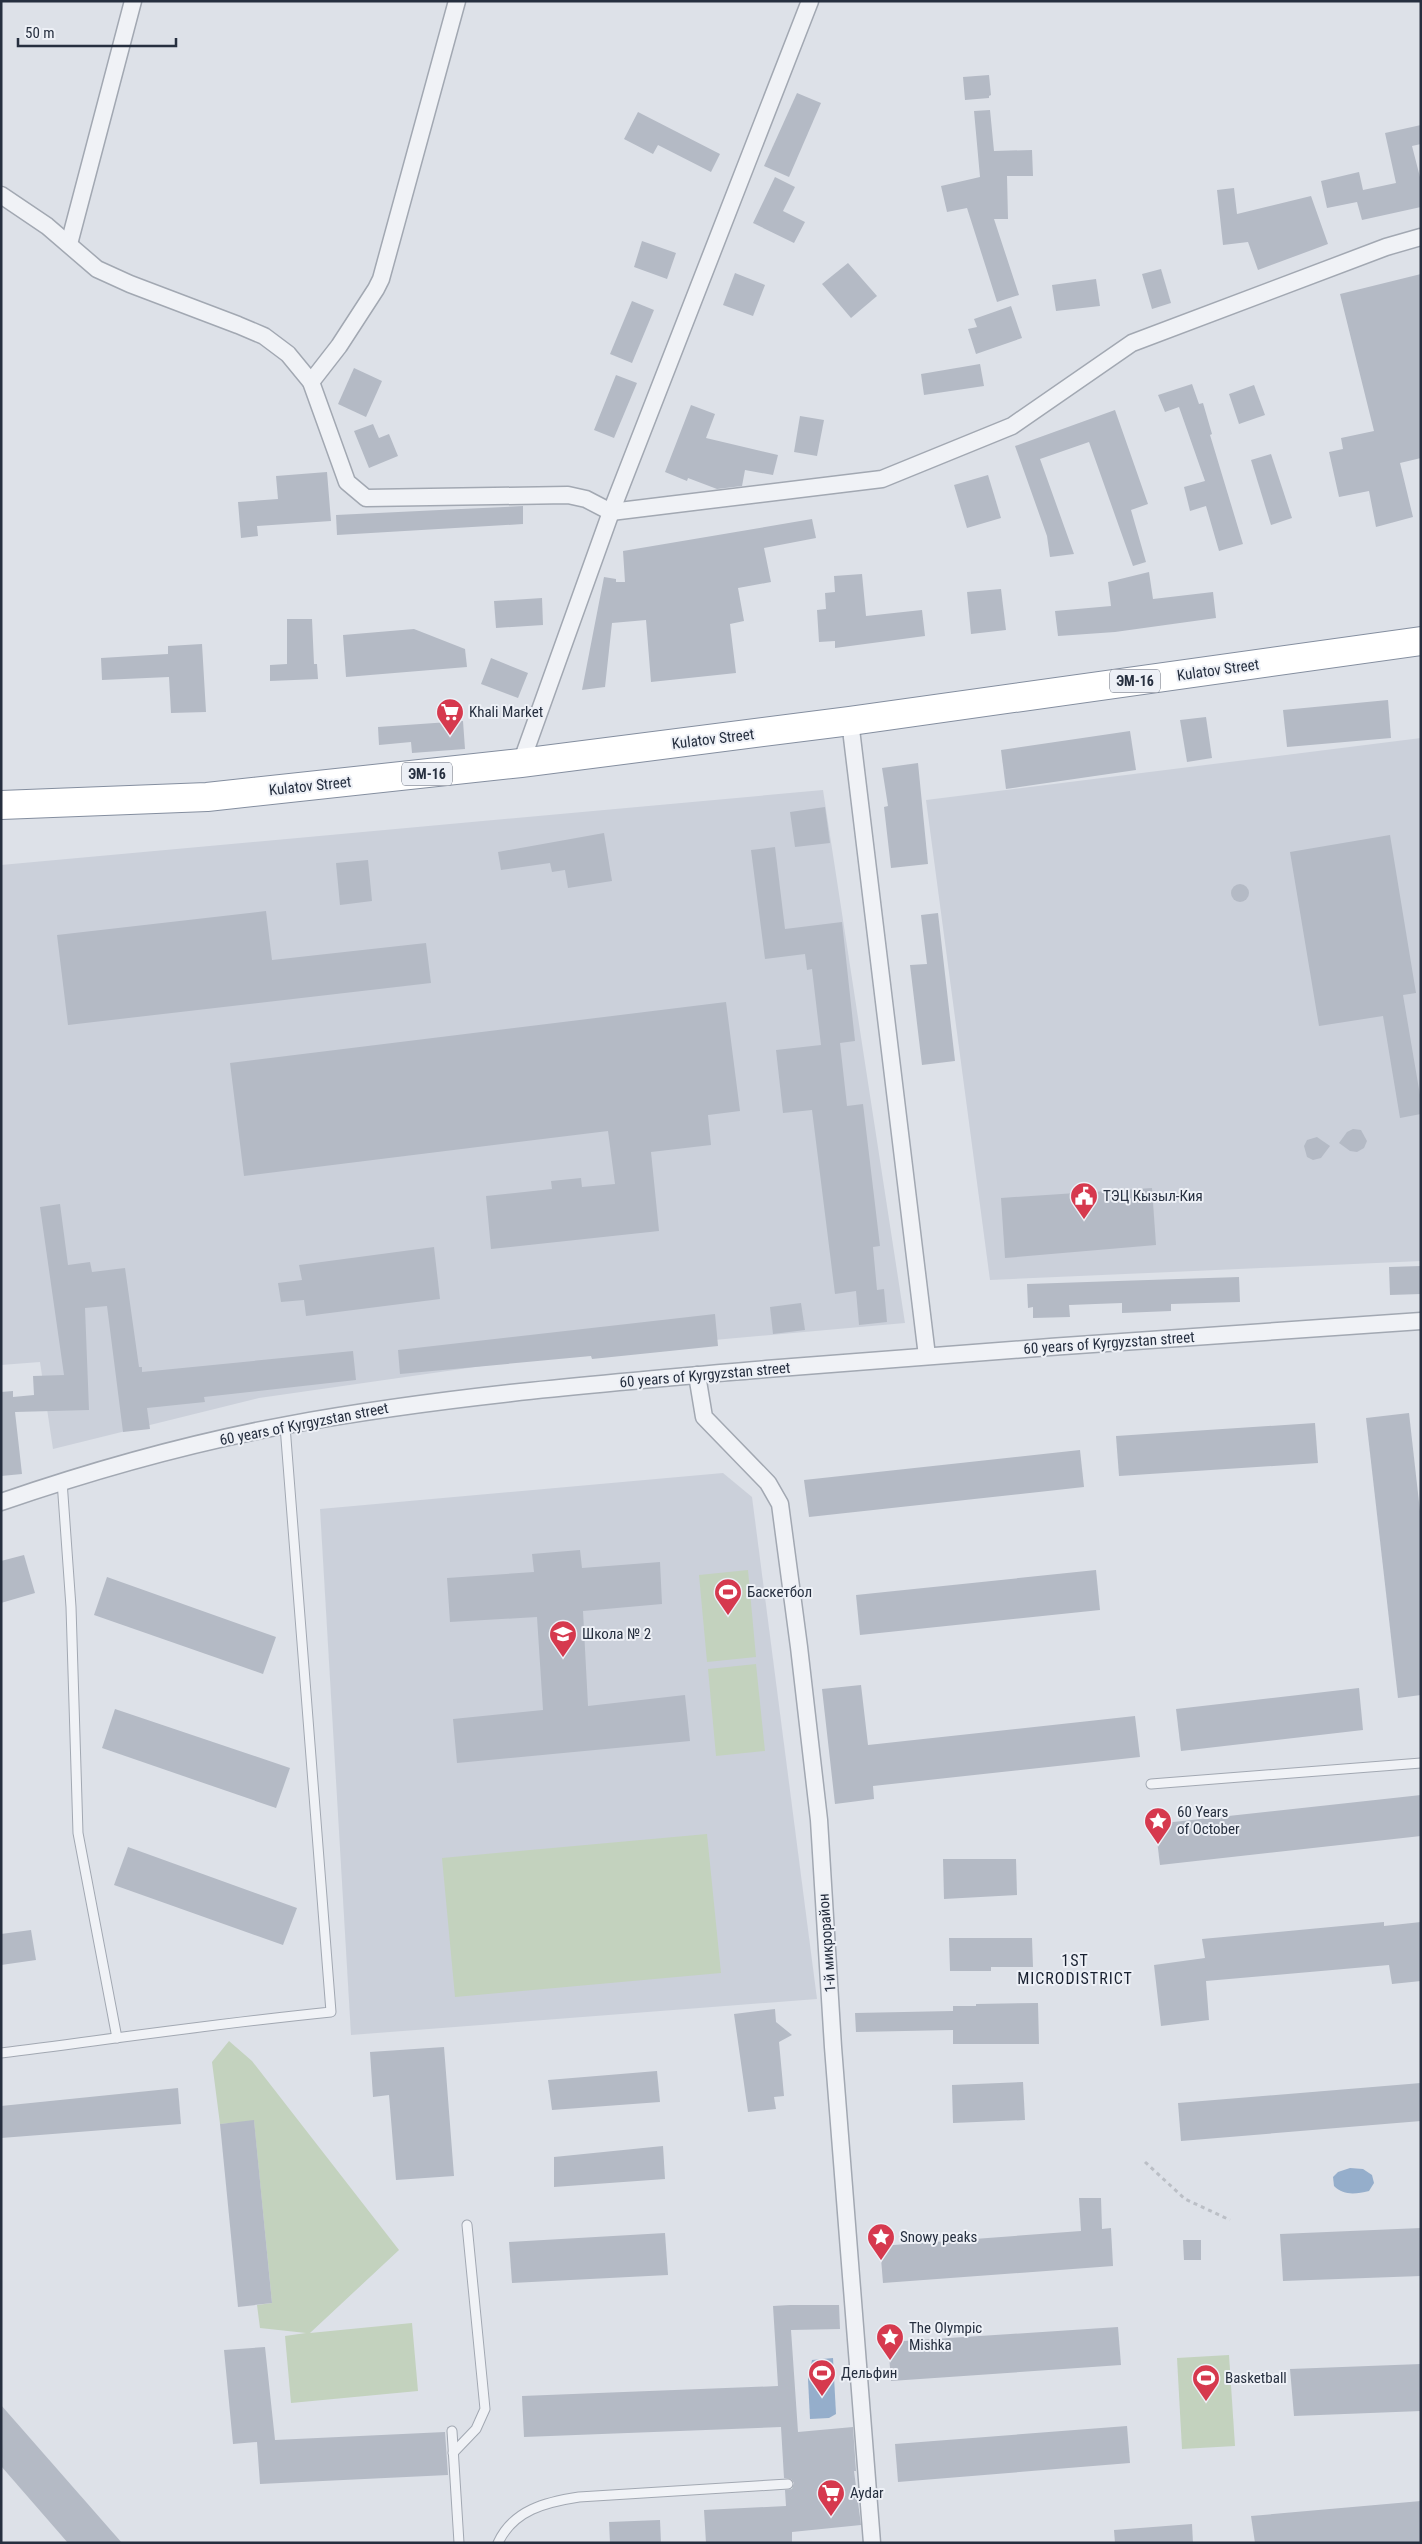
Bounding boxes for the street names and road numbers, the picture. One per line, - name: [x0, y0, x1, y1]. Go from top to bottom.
- street label: Kulatov Street: [1176, 655, 1260, 685]
- road number: ЭМ-16: [1110, 669, 1160, 692]
- street label: Kulatov Street: [671, 725, 755, 753]
- road number: ЭМ-16: [402, 762, 452, 786]
- street label: Kulatov Street: [268, 773, 352, 799]
- street label: 60 years of Kyrgyzstan street: [1023, 1328, 1195, 1358]
- street label: 60 years of Kyrgyzstan street: [619, 1359, 791, 1391]
- street label: 60 years of Kyrgyzstan street: [218, 1399, 390, 1449]
- street label: 1-й микрорайон: [815, 1893, 839, 1993]

